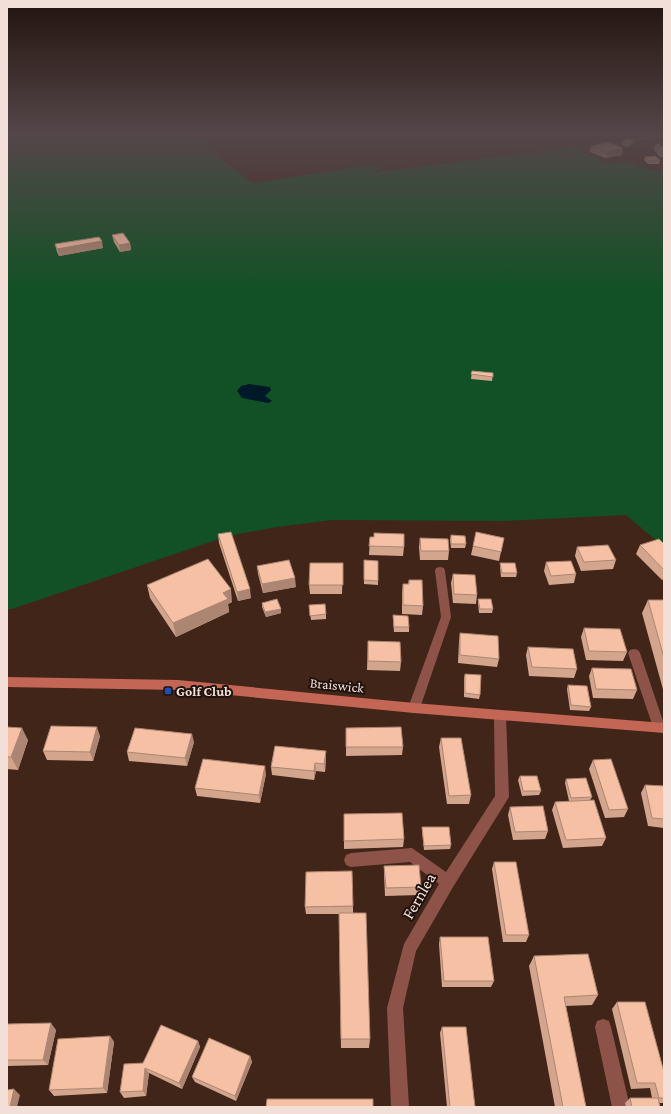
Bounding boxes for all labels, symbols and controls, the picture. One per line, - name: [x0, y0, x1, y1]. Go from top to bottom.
- street label: Braiswick: [309, 674, 365, 696]
- place label: Golf Club: [176, 683, 232, 699]
- marker: Golf Club: [163, 686, 173, 696]
- street label: Fernlea: [398, 869, 440, 923]

